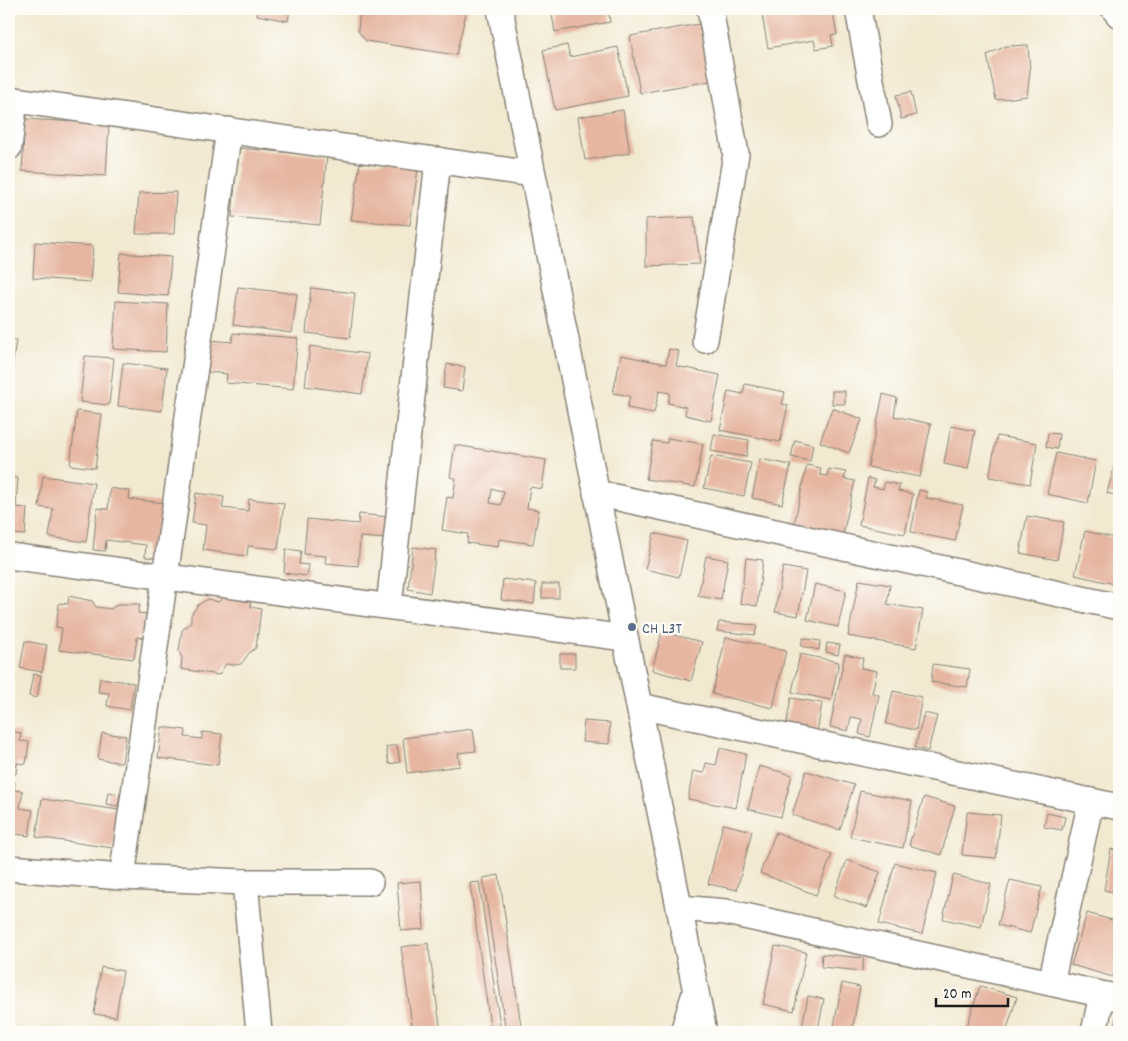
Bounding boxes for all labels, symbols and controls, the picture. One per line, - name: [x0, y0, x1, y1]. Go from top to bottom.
- place label: CH L3T: [642, 618, 682, 641]
- marker: CH L3T: [626, 621, 638, 633]
- scale bar: [936, 976, 1008, 1008]
- text: 20 m: [943, 984, 971, 1006]

